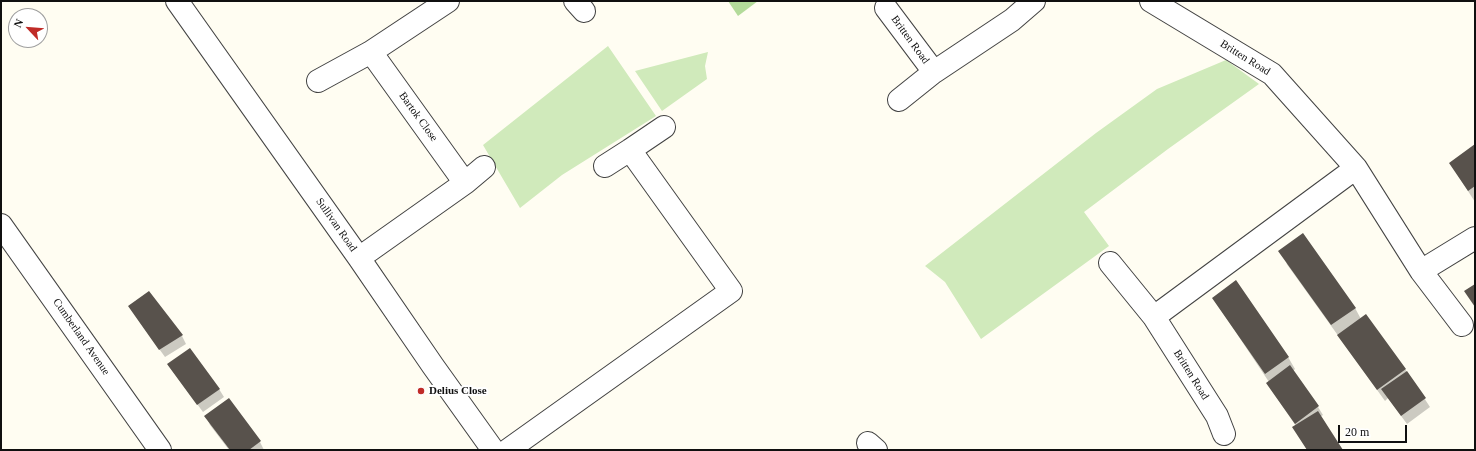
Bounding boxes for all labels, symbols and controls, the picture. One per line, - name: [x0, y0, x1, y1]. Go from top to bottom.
- north arrow: [8, 8, 48, 48]
- street label: Britten Road: [888, 13, 932, 67]
- text: N: [11, 17, 25, 29]
- street label: Britten Road: [1218, 37, 1272, 79]
- street label: Bartok Close: [396, 90, 440, 144]
- street label: Sullivan Road: [313, 196, 359, 254]
- street label: Cumberland Avenue: [50, 296, 112, 378]
- street label: Britten Road: [1170, 348, 1212, 402]
- place label: Delius Close: [429, 384, 487, 398]
- marker: Delius Close: [416, 386, 426, 396]
- scale bar: [1340, 417, 1409, 443]
- text: 20 m: [1345, 425, 1369, 439]

